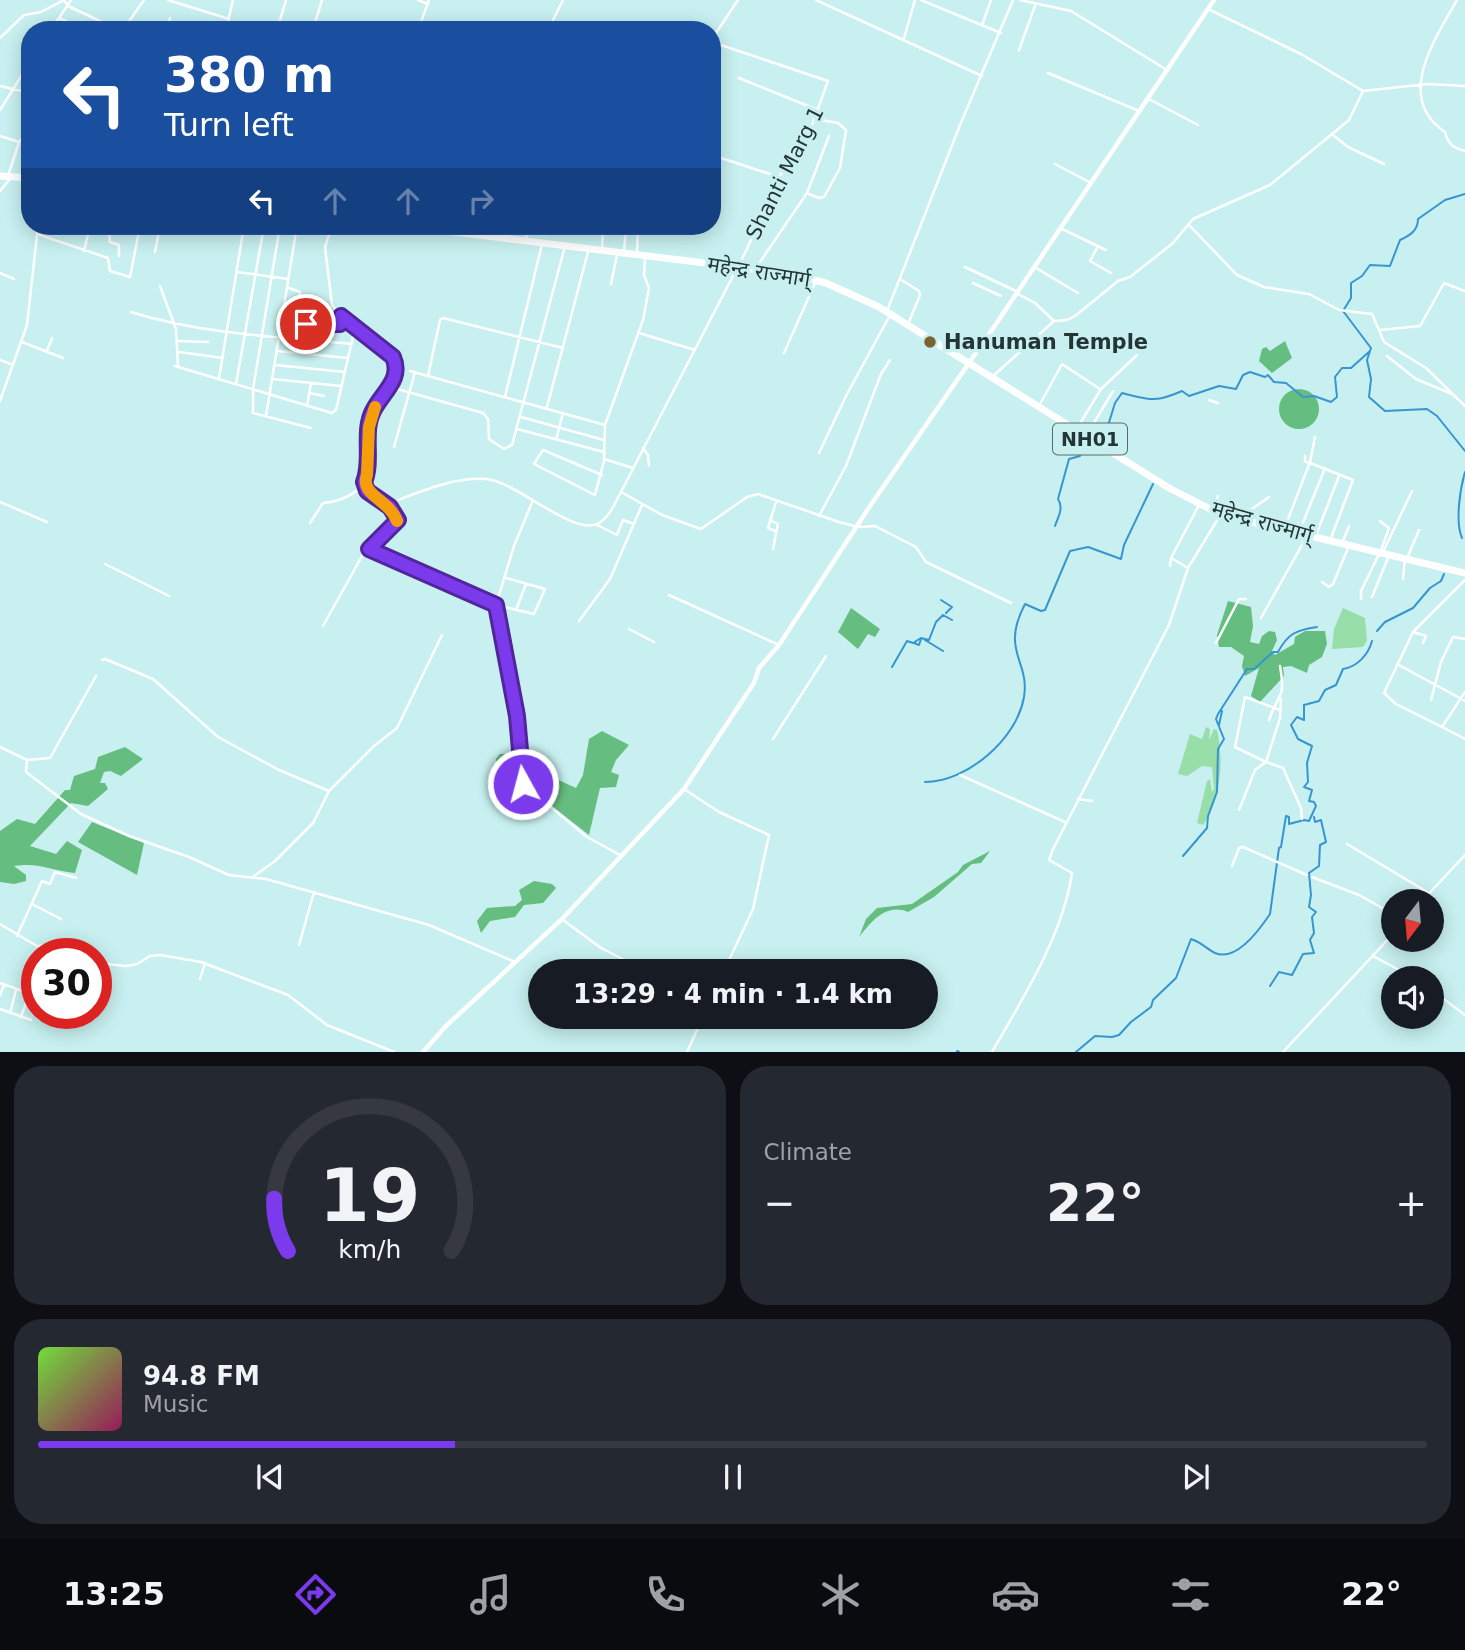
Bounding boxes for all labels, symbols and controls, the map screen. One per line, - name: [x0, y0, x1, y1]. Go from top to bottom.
- text: 380 m: [164, 47, 334, 104]
- icon: left: [49, 49, 140, 140]
- street label: Shanti Marg 1: [741, 102, 829, 244]
- text: Turn left: [164, 106, 294, 144]
- icon: left: [243, 182, 281, 220]
- icon: ahead: [316, 182, 354, 220]
- icon: ahead: [389, 182, 427, 220]
- icon: right: [462, 182, 500, 220]
- street label: महेन्द्र राज्मार्ग्: [706, 252, 815, 293]
- pin: [276, 294, 336, 354]
- icon: arrive: [287, 305, 325, 343]
- place label: Hanuman Temple: [944, 330, 1148, 354]
- marker: Hanuman Temple: [922, 334, 938, 350]
- road number: NH01: [1053, 424, 1127, 454]
- street label: महेन्द्र राज्मार्ग्: [1208, 496, 1318, 550]
- position arrow: [486, 747, 560, 821]
- north arrow: [1381, 889, 1444, 952]
- map controls: [1381, 889, 1444, 1029]
- speed limit sign: 30: [21, 938, 112, 1029]
- button: sound: [1381, 966, 1444, 1029]
- text: 13:29 · 4 min · 1.4 km: [573, 979, 893, 1009]
- text: Climate: [764, 1139, 852, 1165]
- text: 19: [319, 1154, 420, 1239]
- text: 22°: [1046, 1173, 1144, 1233]
- text: −: [764, 1181, 795, 1225]
- text: +: [1395, 1181, 1427, 1225]
- text: km/h: [338, 1235, 401, 1264]
- text: 94.8 FM: [143, 1361, 260, 1391]
- text: Music: [143, 1391, 208, 1417]
- icon: previous: [251, 1458, 289, 1496]
- icon: pause: [714, 1458, 752, 1496]
- icon: next: [1177, 1458, 1215, 1496]
- icon: directions: [291, 1570, 340, 1619]
- icon: music: [466, 1570, 515, 1619]
- icon: phone: [641, 1570, 690, 1619]
- icon: climate: [816, 1570, 865, 1619]
- icon: car: [991, 1570, 1040, 1619]
- icon: filters: [1166, 1570, 1215, 1619]
- text: 13:25: [63, 1575, 165, 1613]
- text: 22°: [1341, 1575, 1402, 1613]

